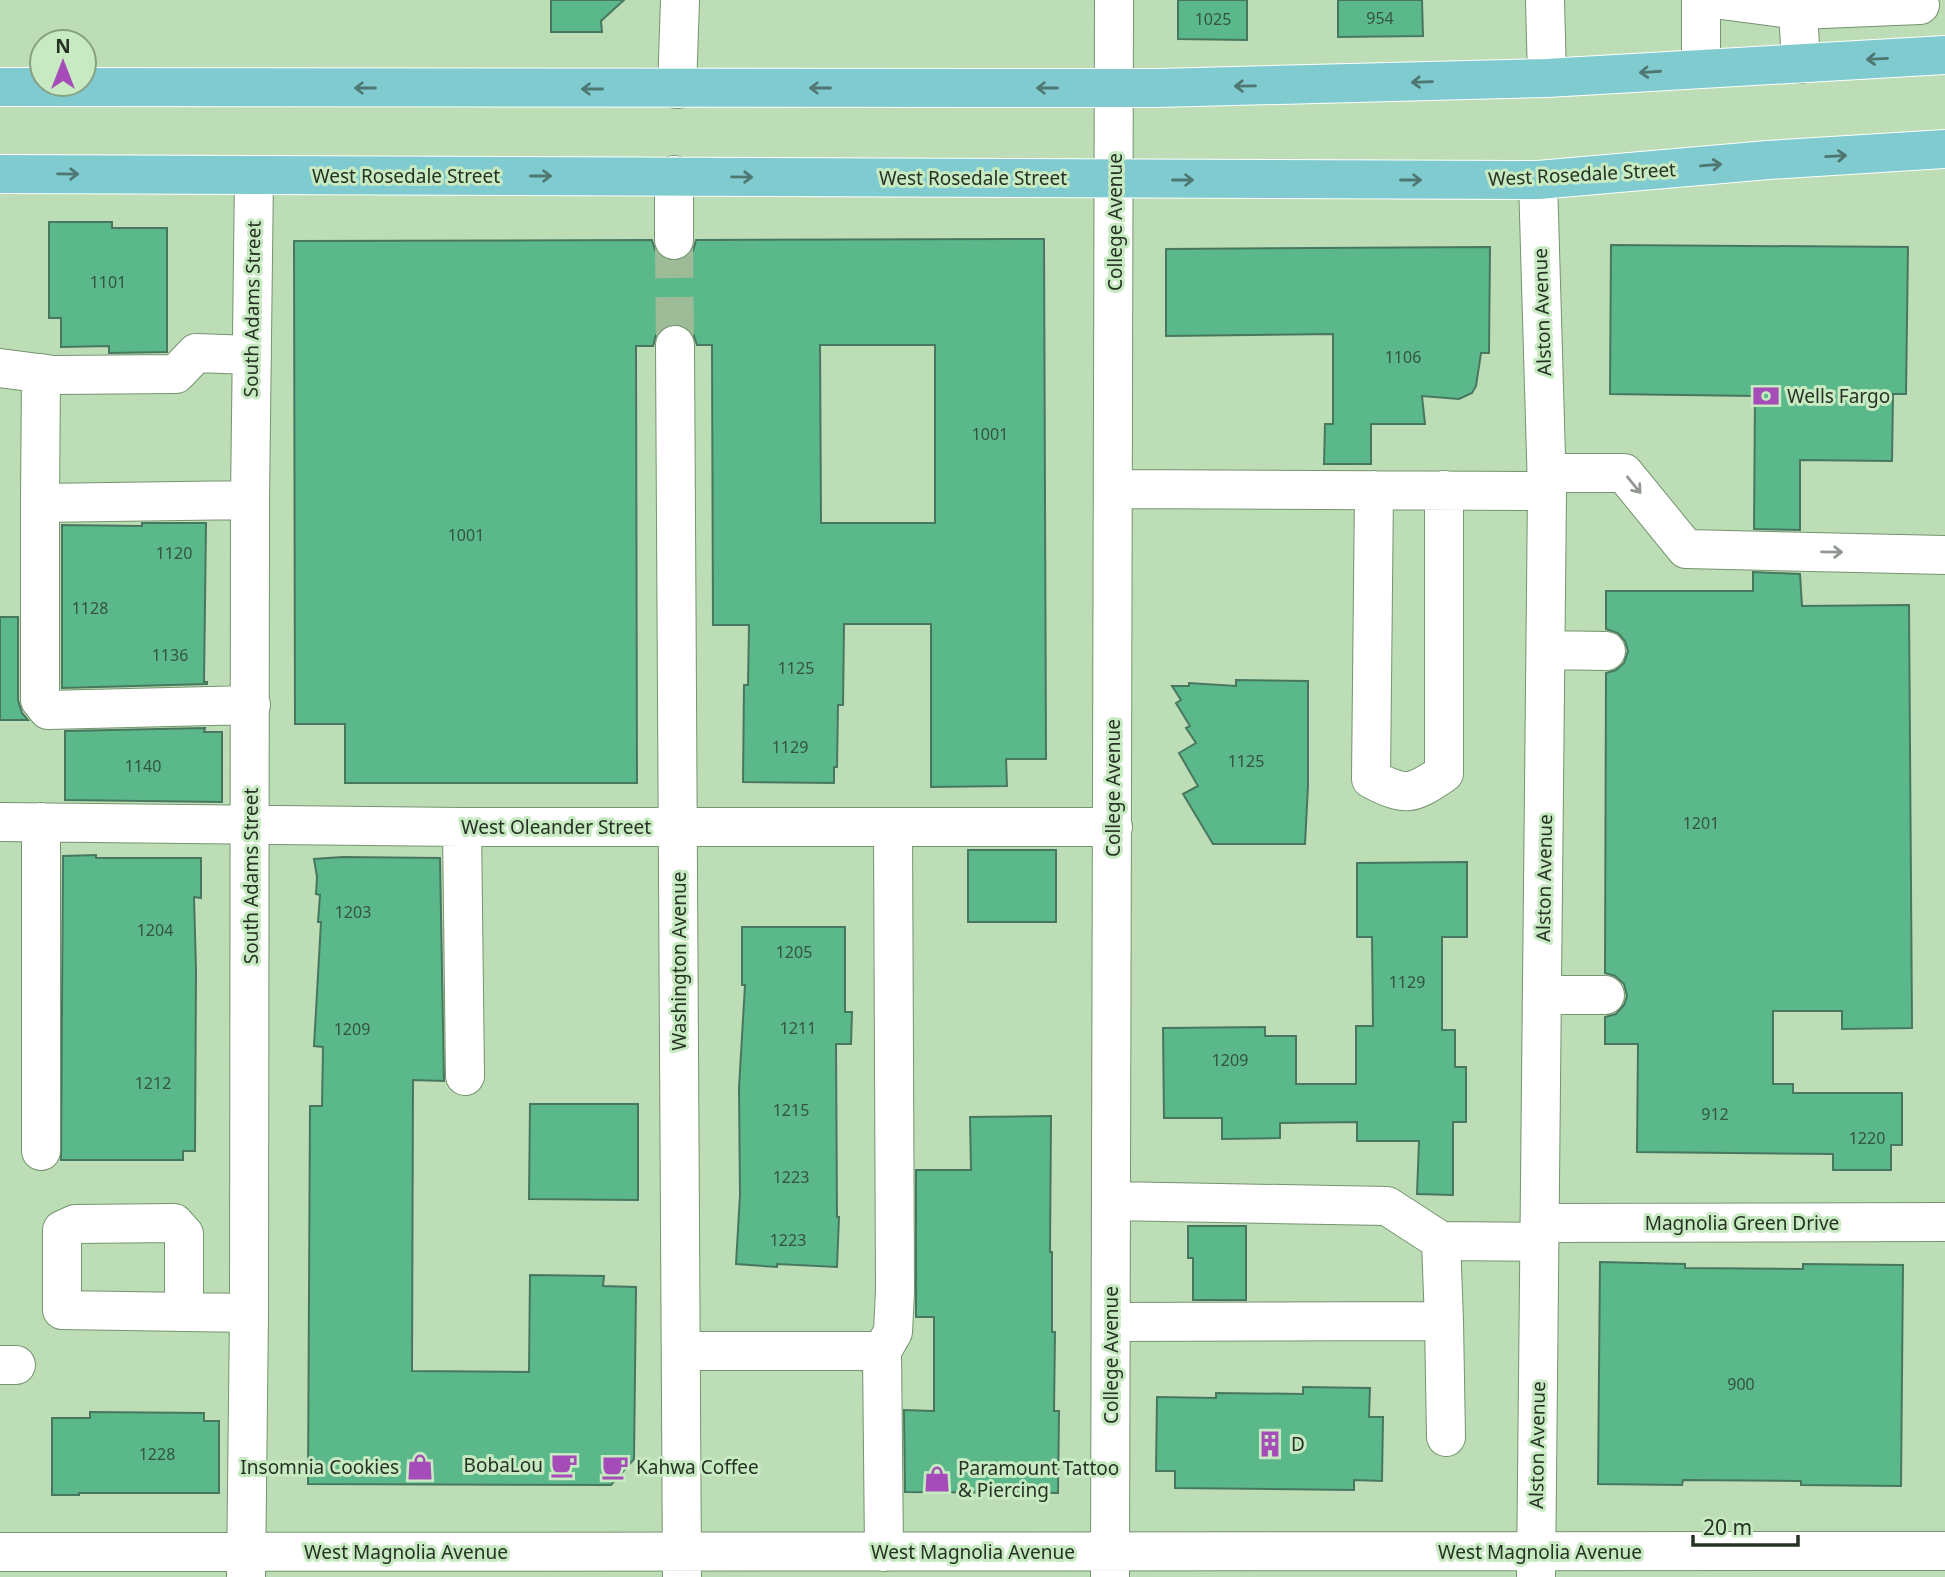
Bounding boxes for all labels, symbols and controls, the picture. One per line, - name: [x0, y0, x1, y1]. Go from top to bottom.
- house number: 954: [1366, 7, 1394, 29]
- house number: 1025: [1195, 8, 1231, 30]
- north arrow: [28, 28, 98, 98]
- text: N: [55, 33, 71, 59]
- one-way arrow: [1866, 53, 1889, 66]
- one-way arrow: [1639, 65, 1662, 78]
- one-way arrow: [1411, 75, 1434, 88]
- one-way arrow: [1234, 79, 1257, 93]
- one-way arrow: [354, 81, 377, 95]
- one-way arrow: [809, 81, 832, 95]
- one-way arrow: [1036, 81, 1059, 95]
- one-way arrow: [581, 82, 604, 96]
- one-way arrow: [1824, 149, 1847, 162]
- street label: College Avenue: [1102, 153, 1128, 291]
- street label: West Rosedale Street: [1487, 156, 1677, 192]
- one-way arrow: [1699, 158, 1722, 171]
- street label: West Rosedale Street: [312, 163, 500, 189]
- street label: West Rosedale Street: [879, 165, 1067, 191]
- one-way arrow: [56, 167, 79, 181]
- one-way arrow: [529, 169, 552, 183]
- one-way arrow: [731, 170, 754, 183]
- one-way arrow: [1172, 173, 1195, 186]
- one-way arrow: [1399, 173, 1422, 187]
- street label: South Adams Street: [237, 220, 267, 397]
- street label: Alston Avenue: [1527, 248, 1557, 376]
- house number: 1101: [90, 271, 126, 293]
- house number: 1106: [1385, 346, 1421, 368]
- bank icon: Wells Fargo: [1751, 381, 1781, 411]
- place label: Wells Fargo: [1787, 383, 1890, 409]
- house number: 1001: [972, 423, 1008, 445]
- one-way arrow: [1627, 476, 1642, 494]
- house number: 1001: [448, 524, 484, 546]
- house number: 1120: [156, 542, 192, 564]
- one-way arrow: [1820, 546, 1843, 559]
- house number: 1128: [72, 597, 108, 619]
- house number: 1136: [152, 644, 188, 666]
- house number: 1125: [778, 657, 814, 679]
- street label: College Avenue: [1100, 719, 1126, 857]
- house number: 1129: [772, 736, 808, 758]
- house number: 1125: [1228, 750, 1264, 772]
- house number: 1140: [125, 755, 161, 777]
- street label: South Adams Street: [238, 788, 264, 964]
- house number: 1201: [1683, 812, 1719, 834]
- street label: West Oleander Street: [461, 814, 651, 840]
- street label: Alston Avenue: [1530, 814, 1558, 942]
- street label: Washington Avenue: [666, 872, 692, 1050]
- house number: 1203: [335, 901, 371, 923]
- house number: 1204: [137, 919, 173, 941]
- house number: 1205: [776, 941, 812, 963]
- house number: 1129: [1389, 971, 1425, 993]
- house number: 1211: [780, 1017, 816, 1039]
- house number: 1209: [334, 1018, 370, 1040]
- house number: 1209: [1212, 1049, 1248, 1071]
- house number: 1212: [135, 1072, 171, 1094]
- house number: 1215: [773, 1099, 809, 1121]
- house number: 912: [1701, 1103, 1729, 1125]
- house number: 1220: [1849, 1127, 1885, 1149]
- house number: 1223: [773, 1166, 809, 1188]
- street label: Magnolia Green Drive: [1645, 1210, 1839, 1236]
- house number: 1223: [770, 1229, 806, 1251]
- street label: College Avenue: [1098, 1286, 1124, 1424]
- house number: 900: [1727, 1373, 1755, 1395]
- street label: Alston Avenue: [1523, 1381, 1551, 1509]
- building icon: D: [1255, 1429, 1285, 1459]
- place label: D: [1291, 1431, 1305, 1457]
- house number: 1228: [139, 1443, 175, 1465]
- cafe icon: BobaLou: [549, 1450, 579, 1480]
- shop icon: Insomnia Cookies: [405, 1452, 435, 1482]
- place label: BobaLou: [464, 1452, 543, 1478]
- cafe icon: Kahwa Coffee: [600, 1452, 630, 1482]
- place label: Insomnia Cookies: [240, 1454, 399, 1480]
- place label: Kahwa Coffee: [636, 1454, 759, 1480]
- place label: Paramount Tattoo & Piercing: [958, 1455, 1119, 1503]
- shop icon: Paramount Tattoo & Piercing: [922, 1464, 952, 1494]
- scale bar: [1693, 1504, 1798, 1548]
- text: 20 m: [1703, 1513, 1752, 1541]
- street label: West Magnolia Avenue: [304, 1539, 508, 1565]
- street label: West Magnolia Avenue: [871, 1539, 1075, 1565]
- street label: West Magnolia Avenue: [1438, 1539, 1642, 1565]

